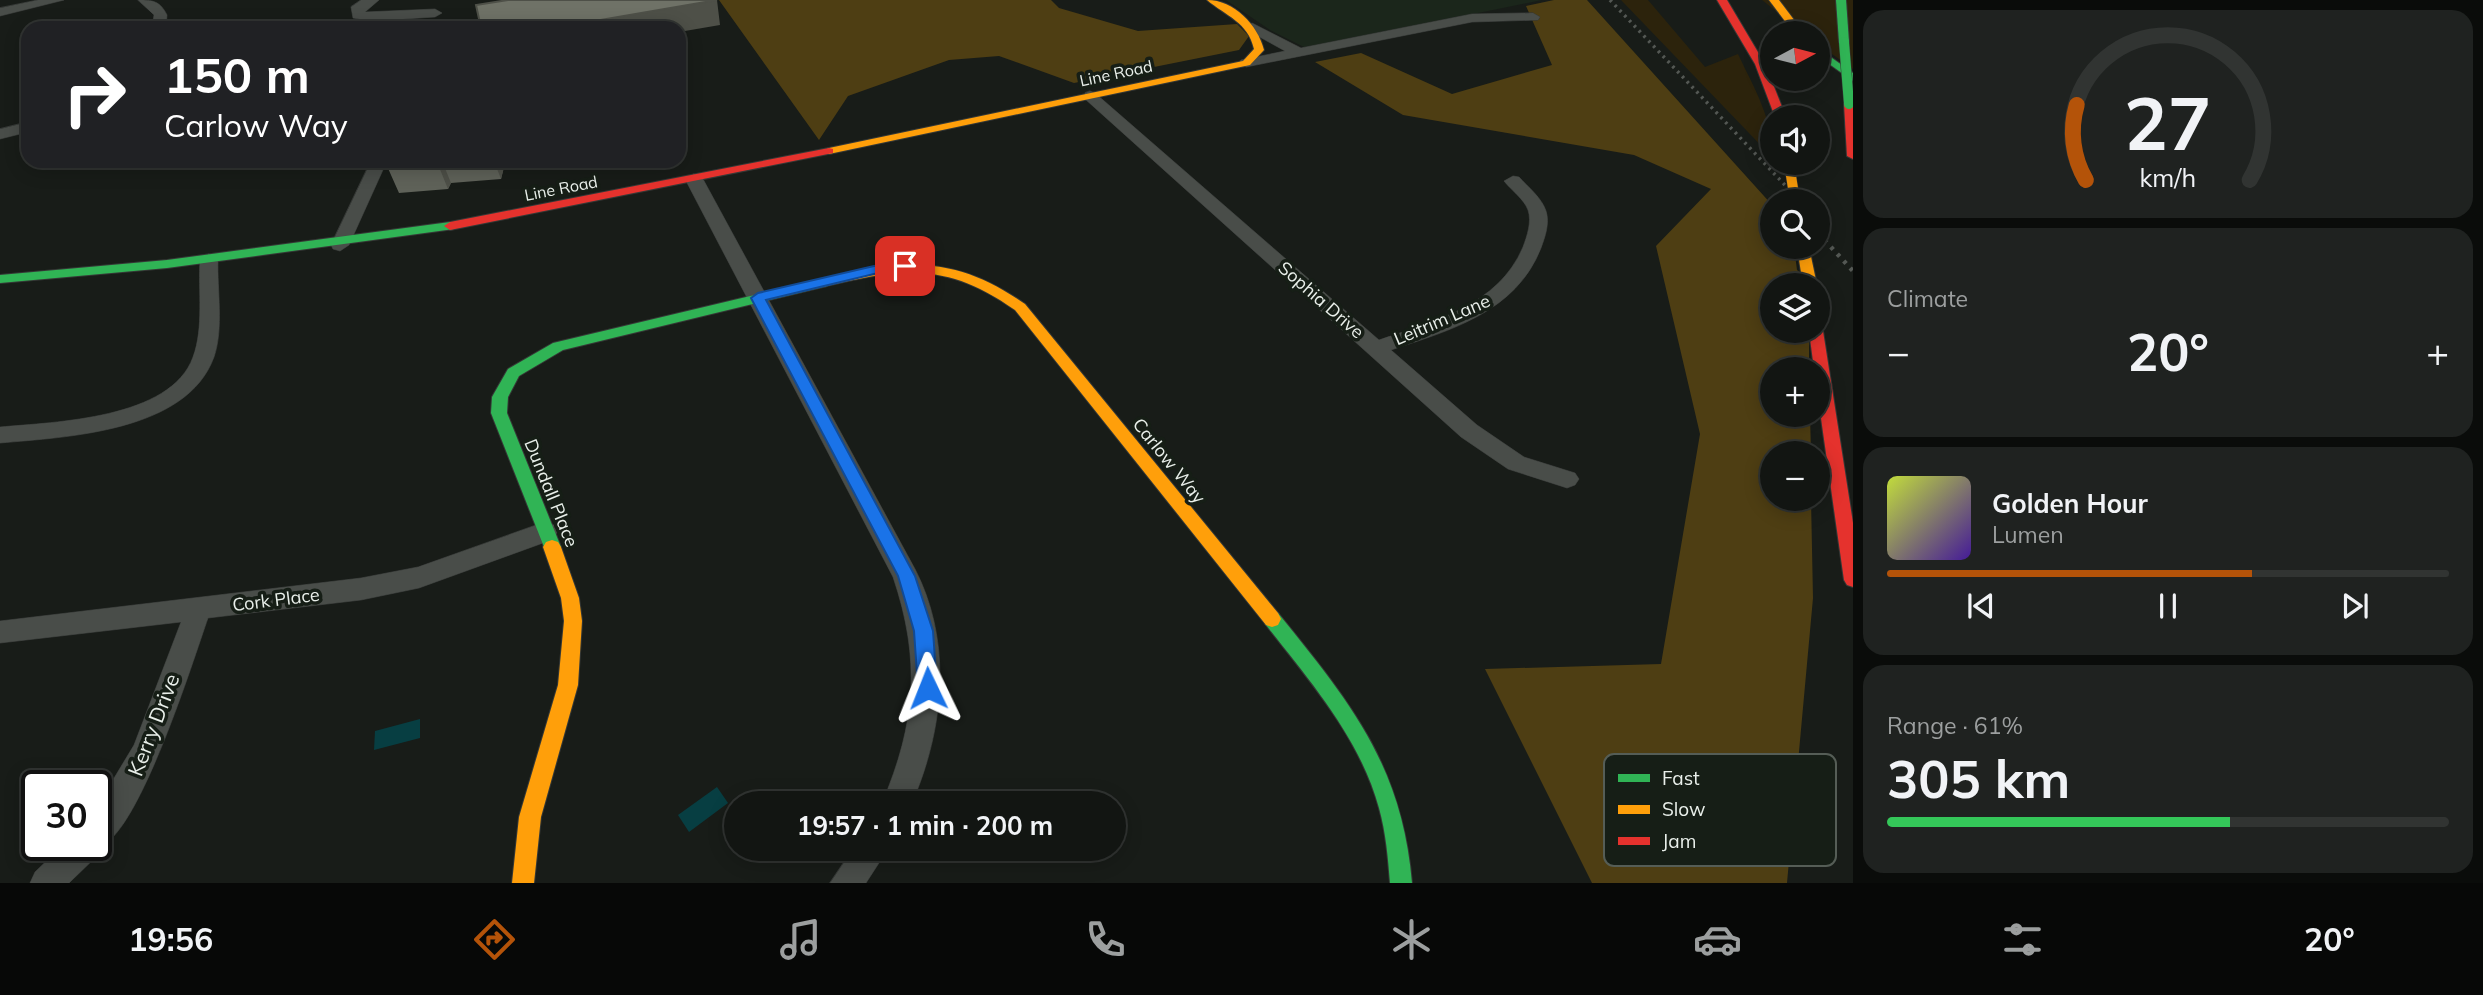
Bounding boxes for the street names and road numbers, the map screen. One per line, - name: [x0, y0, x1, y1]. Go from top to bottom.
- street label: Line Road: [1078, 56, 1154, 90]
- street label: Line Road: [523, 171, 599, 205]
- street label: Sophia Drive: [1274, 256, 1369, 343]
- street label: Leitrim Lane: [1390, 289, 1493, 350]
- street label: Carlow Way: [1128, 413, 1211, 508]
- street label: Dundall Place: [519, 435, 584, 550]
- street label: Cork Place: [231, 583, 321, 616]
- street label: Kerry Drive: [122, 670, 185, 780]

